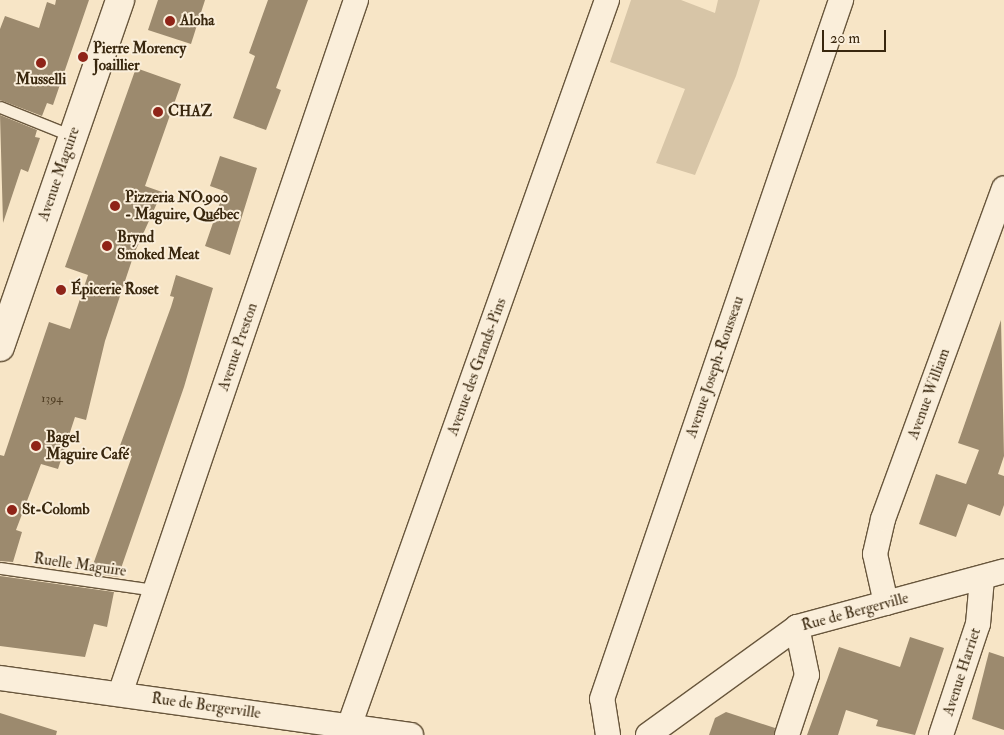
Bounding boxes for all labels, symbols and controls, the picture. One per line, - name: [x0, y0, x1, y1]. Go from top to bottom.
- place label: Aloha: [180, 12, 214, 30]
- marker: Aloha: [164, 15, 176, 27]
- scale bar: [824, 20, 888, 52]
- text: 20 m: [830, 29, 860, 48]
- place label: Pierre Morency Joaillier: [93, 39, 186, 74]
- marker: Pierre Morency Joaillier: [77, 51, 89, 63]
- marker: Musselli: [35, 57, 47, 69]
- place label: Musselli: [16, 71, 66, 89]
- place label: CHAZ: [168, 103, 212, 121]
- marker: CHAZ: [152, 106, 164, 118]
- street label: Avenue Maguire: [34, 125, 84, 223]
- place label: Pizzeria NO.900 - Maguire, Québec: [125, 188, 239, 223]
- marker: Pizzeria NO.900 - Maguire, Québec: [109, 200, 121, 212]
- place label: Brynd Smoked Meat: [117, 228, 199, 263]
- marker: Brynd Smoked Meat: [101, 240, 113, 252]
- place label: Épicerie Roset: [71, 281, 159, 299]
- marker: Épicerie Roset: [55, 284, 67, 296]
- street label: Avenue Joseph-Rousseau: [682, 294, 748, 440]
- street label: Avenue des Grands-Pins: [444, 296, 510, 438]
- street label: Avenue Preston: [215, 301, 261, 393]
- street label: Avenue William: [904, 346, 954, 442]
- house number: 1394: [41, 392, 63, 406]
- place label: Bagel Maguire Café: [46, 428, 129, 463]
- marker: Bagel Maguire Café: [30, 440, 42, 452]
- place label: St-Colomb: [22, 501, 90, 519]
- marker: St-Colomb: [6, 504, 18, 516]
- street label: Ruelle Maguire: [33, 550, 127, 580]
- street label: Rue de Bergerville: [800, 589, 910, 635]
- street label: Avenue Harriet: [939, 626, 985, 718]
- street label: Rue de Bergerville: [150, 689, 262, 723]

